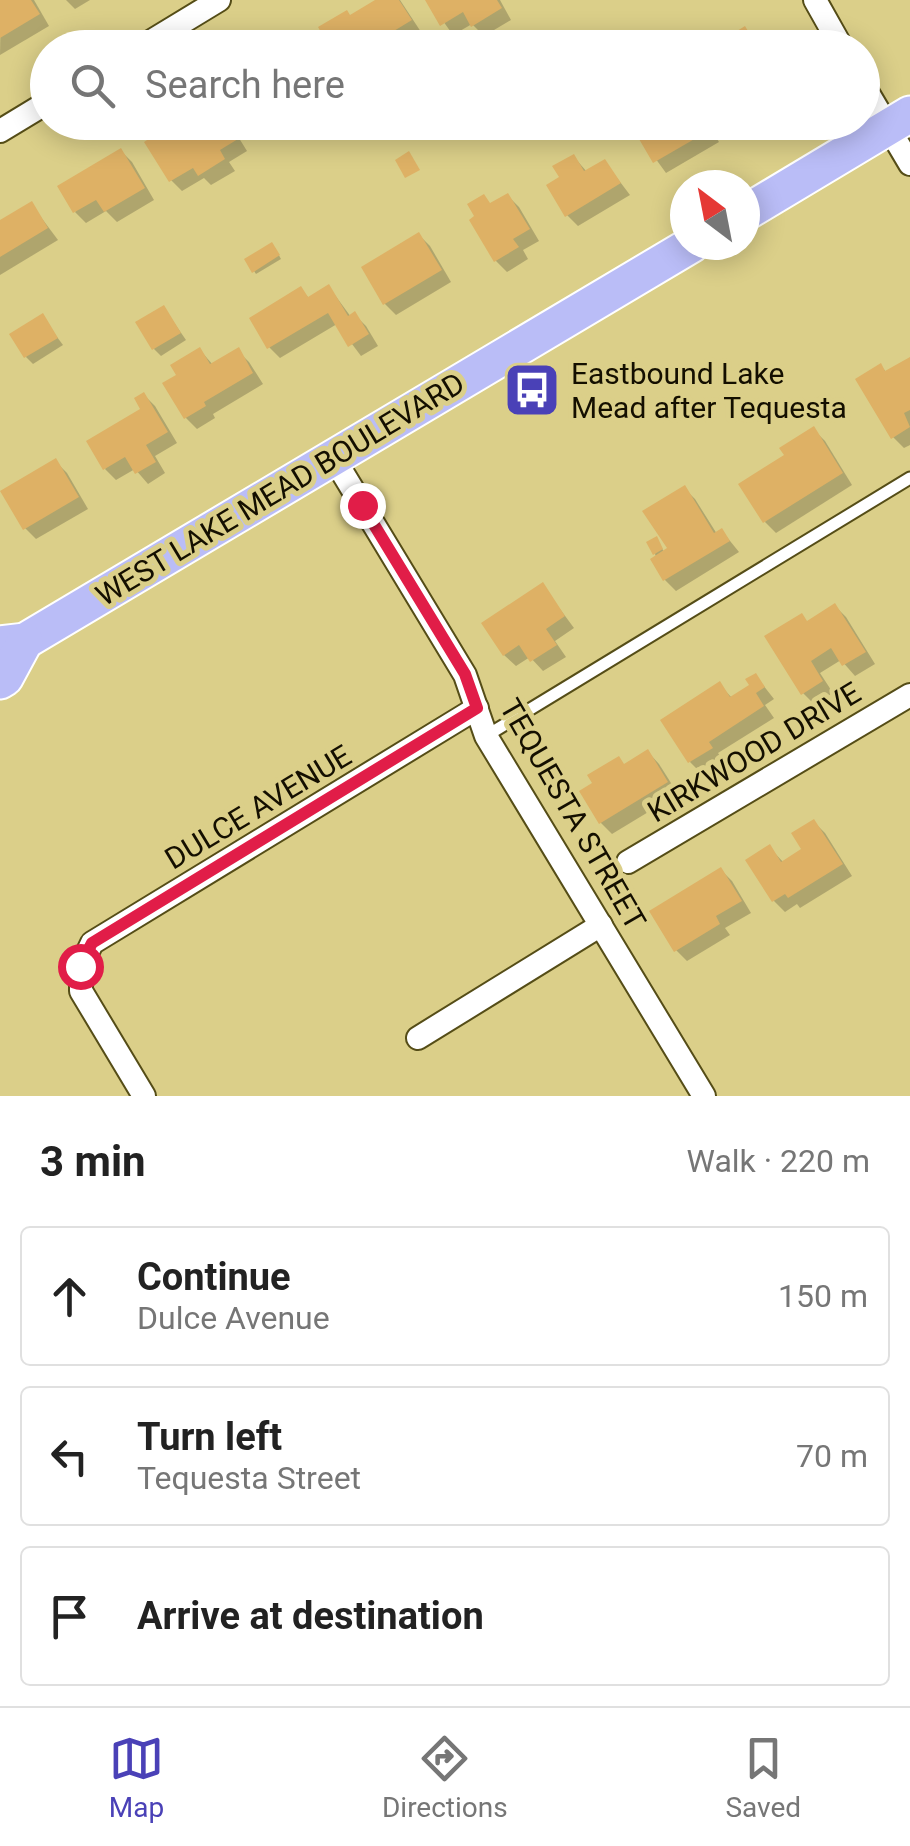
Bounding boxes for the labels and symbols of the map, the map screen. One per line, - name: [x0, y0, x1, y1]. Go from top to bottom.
- north arrow: [670, 170, 760, 260]
- place label: Eastbound Lake Mead after Tequesta: [571, 356, 847, 425]
- bus stop icon: Eastbound Lake Mead after Tequesta: [502, 360, 562, 420]
- street label: WEST LAKE MEAD BOULEVARD: [90, 365, 470, 613]
- route end: [340, 483, 386, 529]
- street label: KIRKWOOD DRIVE: [641, 675, 867, 829]
- street label: TEQUESTA STREET: [493, 693, 653, 935]
- street label: DULCE AVENUE: [159, 738, 357, 876]
- route start: [58, 944, 104, 990]

